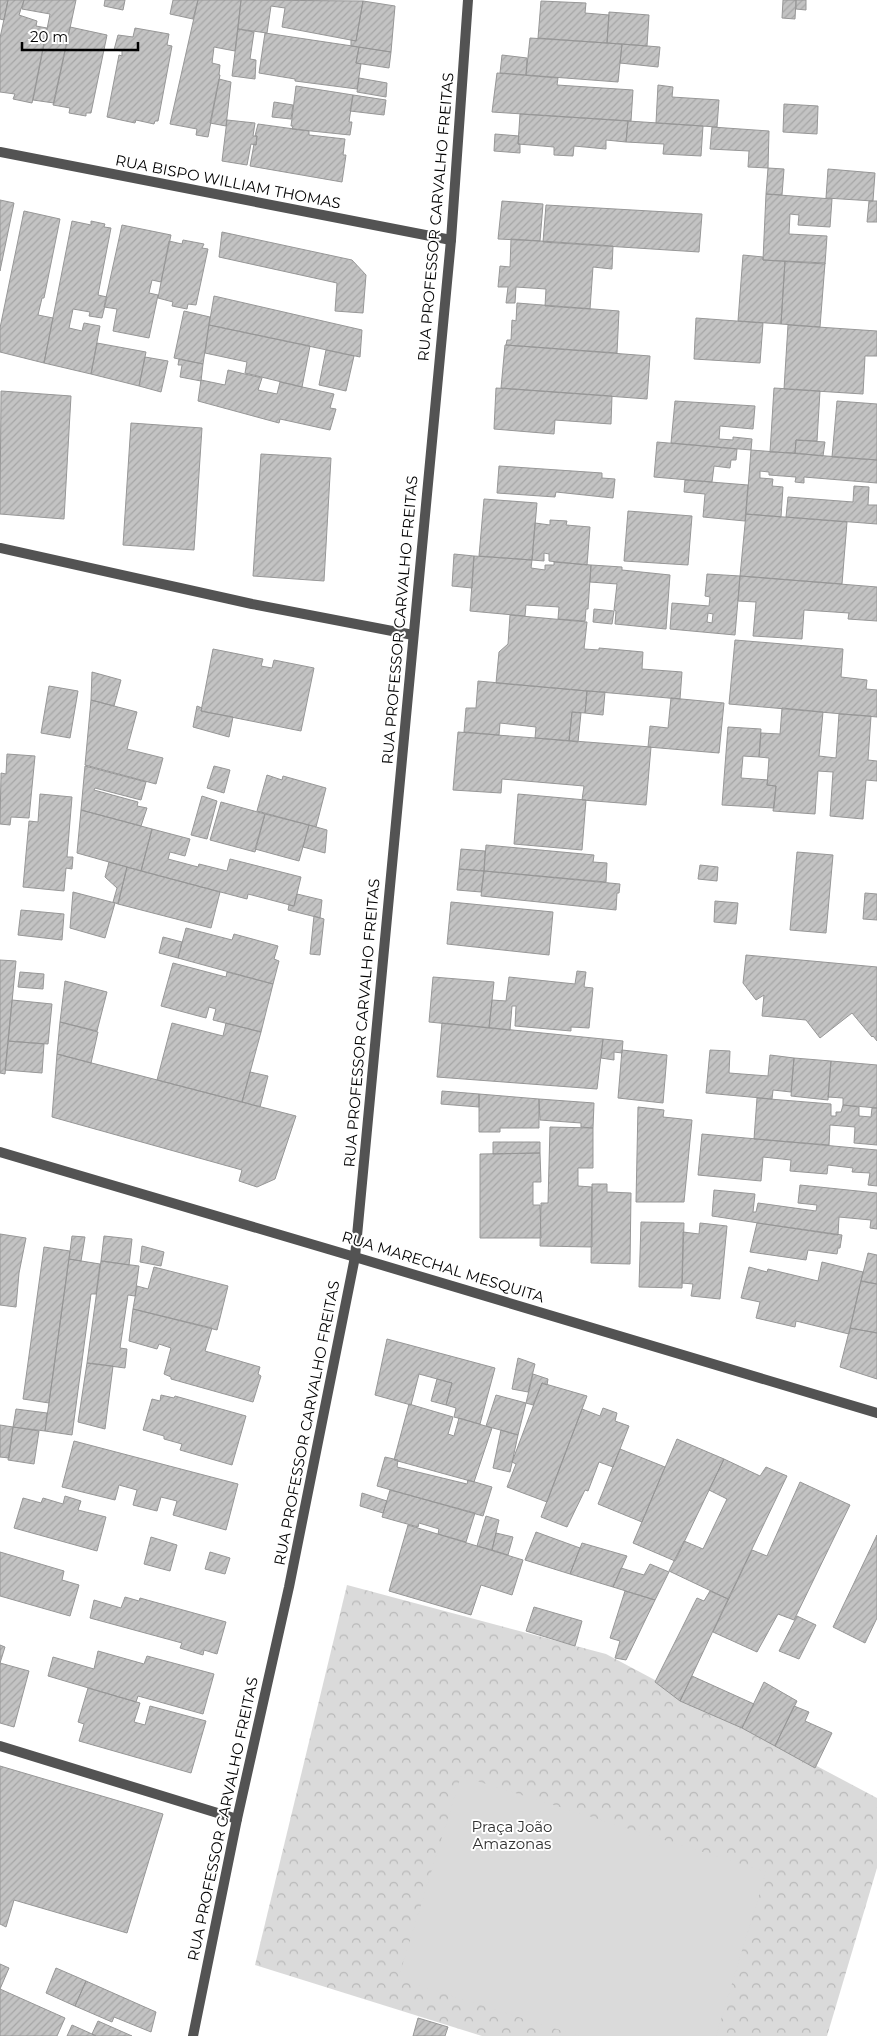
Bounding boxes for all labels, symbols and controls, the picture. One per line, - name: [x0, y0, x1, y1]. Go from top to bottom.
- scale bar: [22, 20, 139, 52]
- text: 20 m: [30, 27, 68, 46]
- street label: RUA PROFESSOR CARVALHO FREITAS: [413, 72, 458, 362]
- street label: RUA BISPO WILLIAM THOMAS: [114, 150, 343, 213]
- street label: RUA PROFESSOR CARVALHO FREITAS: [377, 475, 422, 765]
- street label: RUA PROFESSOR CARVALHO FREITAS: [339, 878, 384, 1168]
- street label: RUA MARECHAL MESQUITA: [340, 1227, 547, 1307]
- street label: RUA PROFESSOR CARVALHO FREITAS: [270, 1279, 343, 1567]
- street label: RUA PROFESSOR CARVALHO FREITAS: [183, 1675, 262, 1963]
- park label: Praça João Amazonas: [471, 1817, 553, 1853]

